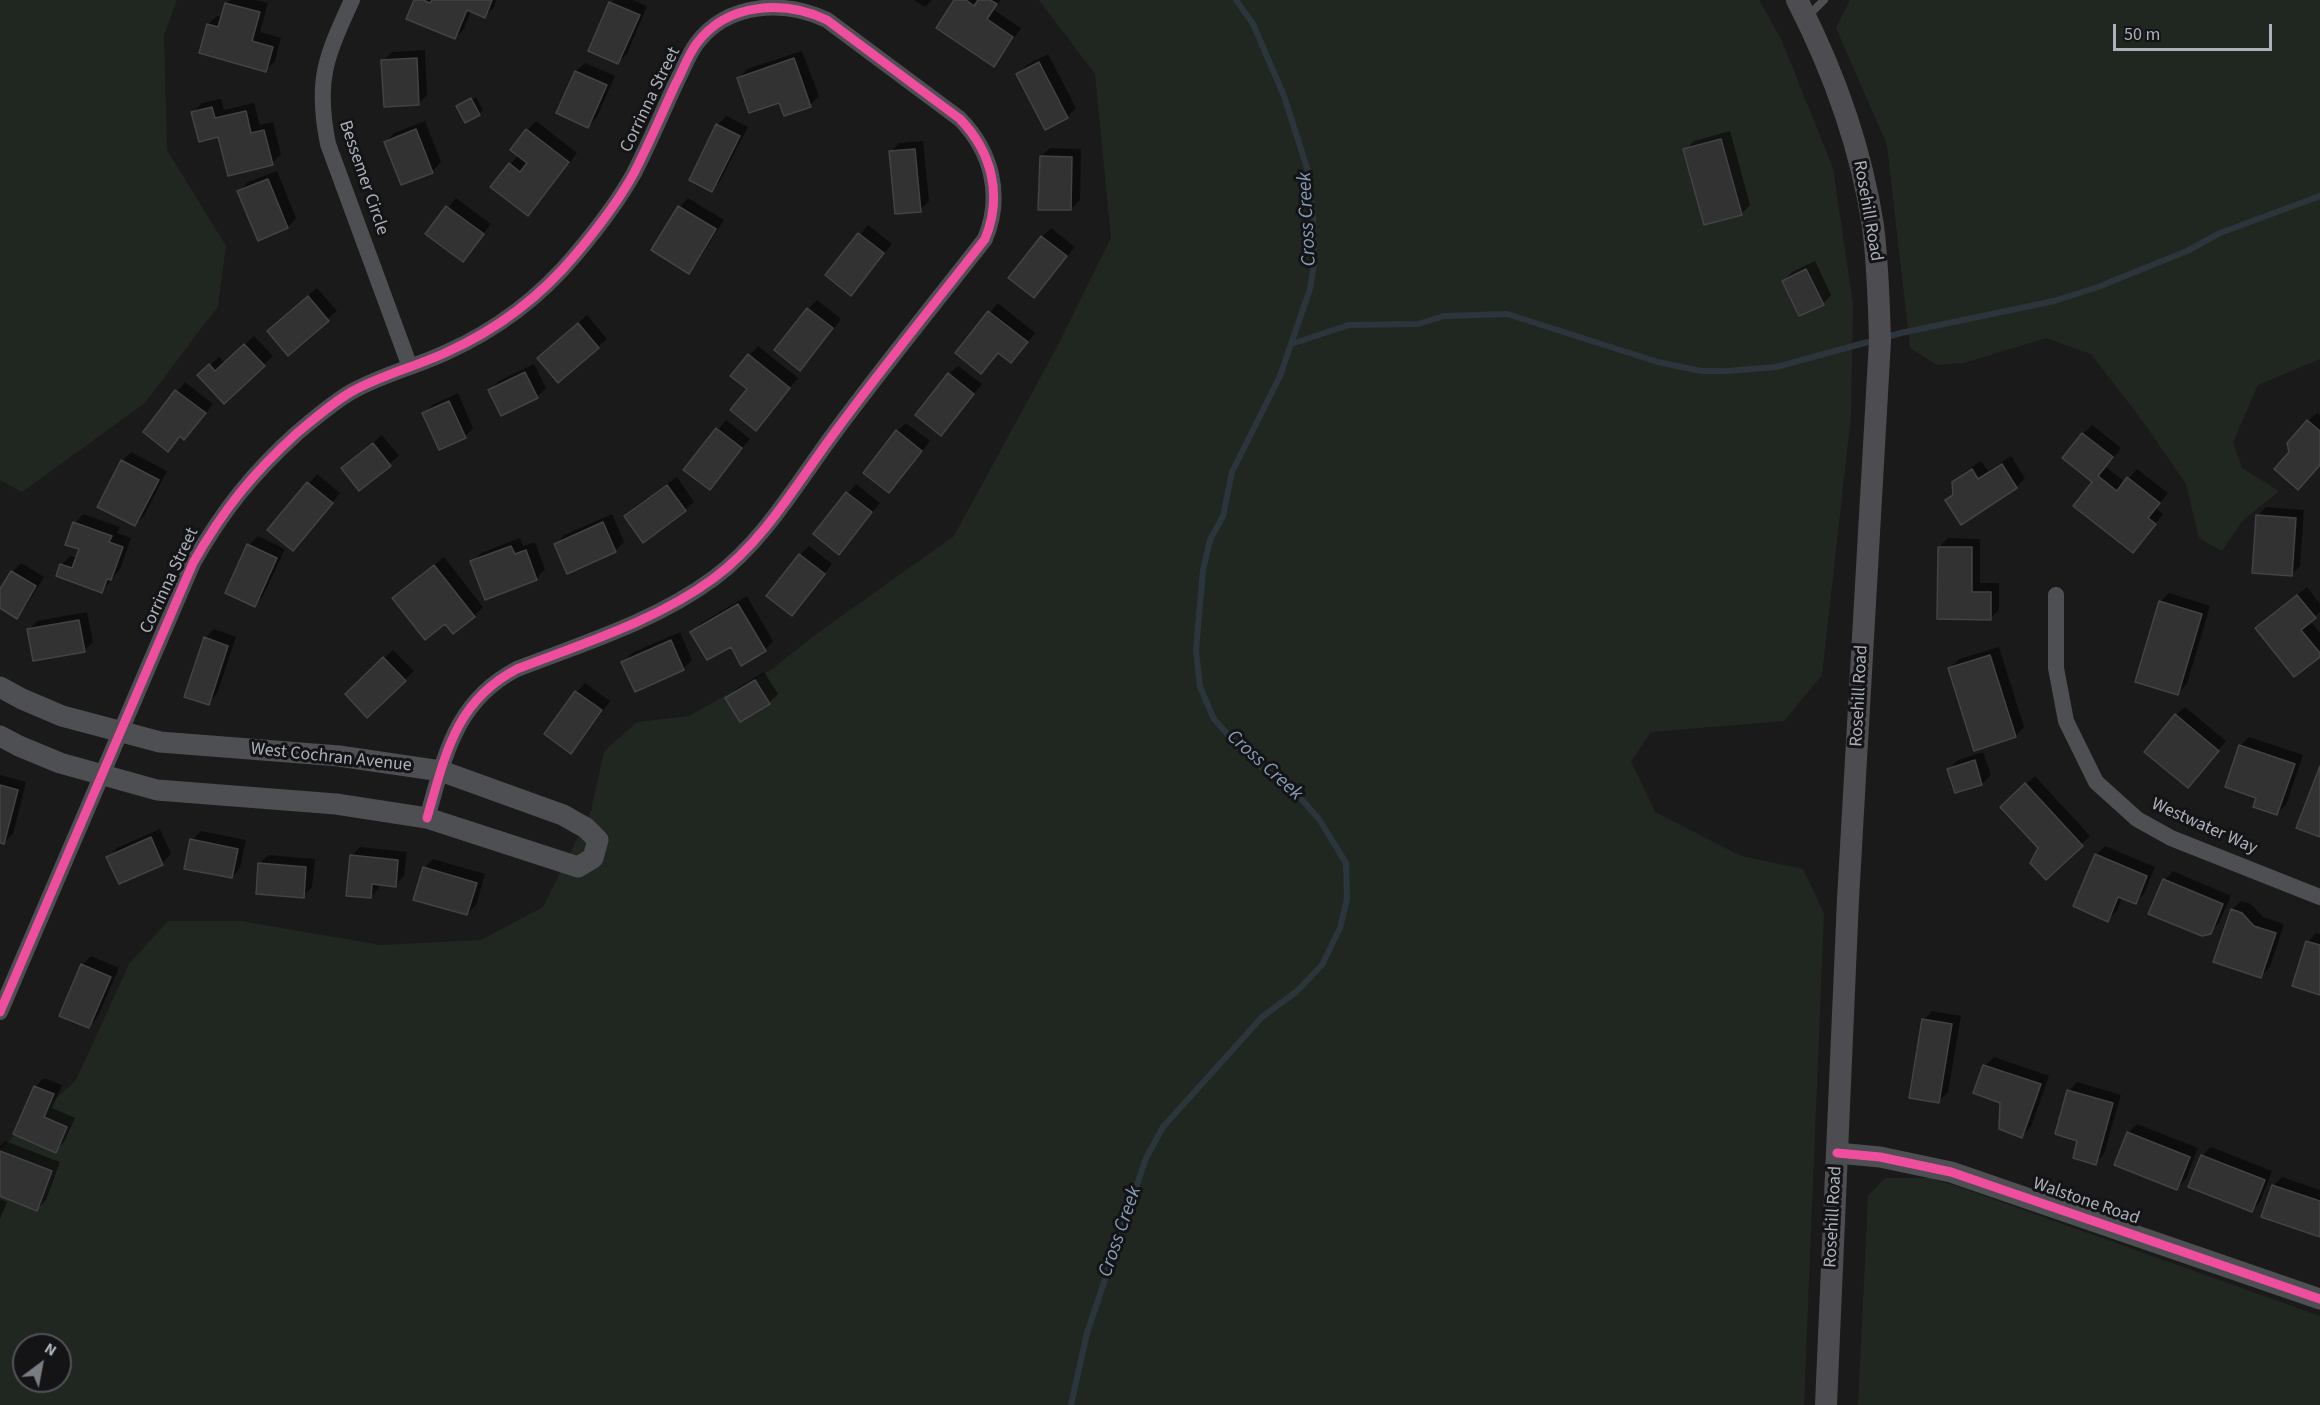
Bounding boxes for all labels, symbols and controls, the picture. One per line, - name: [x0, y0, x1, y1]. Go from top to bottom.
- scale bar: [2116, 12, 2275, 50]
- text: 50 m: [2124, 22, 2160, 47]
- street label: Corrinna Street: [616, 44, 686, 156]
- street label: Bessemer Circle: [333, 118, 393, 238]
- street label: Rosehill Road: [1848, 159, 1886, 263]
- water label: Cross Creek: [1294, 171, 1322, 267]
- street label: Corrinna Street: [136, 525, 204, 637]
- street label: Rosehill Road: [1847, 645, 1873, 747]
- water label: Cross Creek: [1221, 726, 1307, 806]
- street label: West Cochran Avenue: [249, 739, 413, 777]
- street label: Westwater Way: [2148, 794, 2260, 860]
- street label: Rosehill Road: [1821, 1166, 1847, 1268]
- street label: Walstone Road: [2030, 1174, 2142, 1230]
- water label: Cross Creek: [1094, 1183, 1148, 1281]
- north arrow: [12, 1333, 72, 1393]
- text: N: [40, 1337, 61, 1362]

